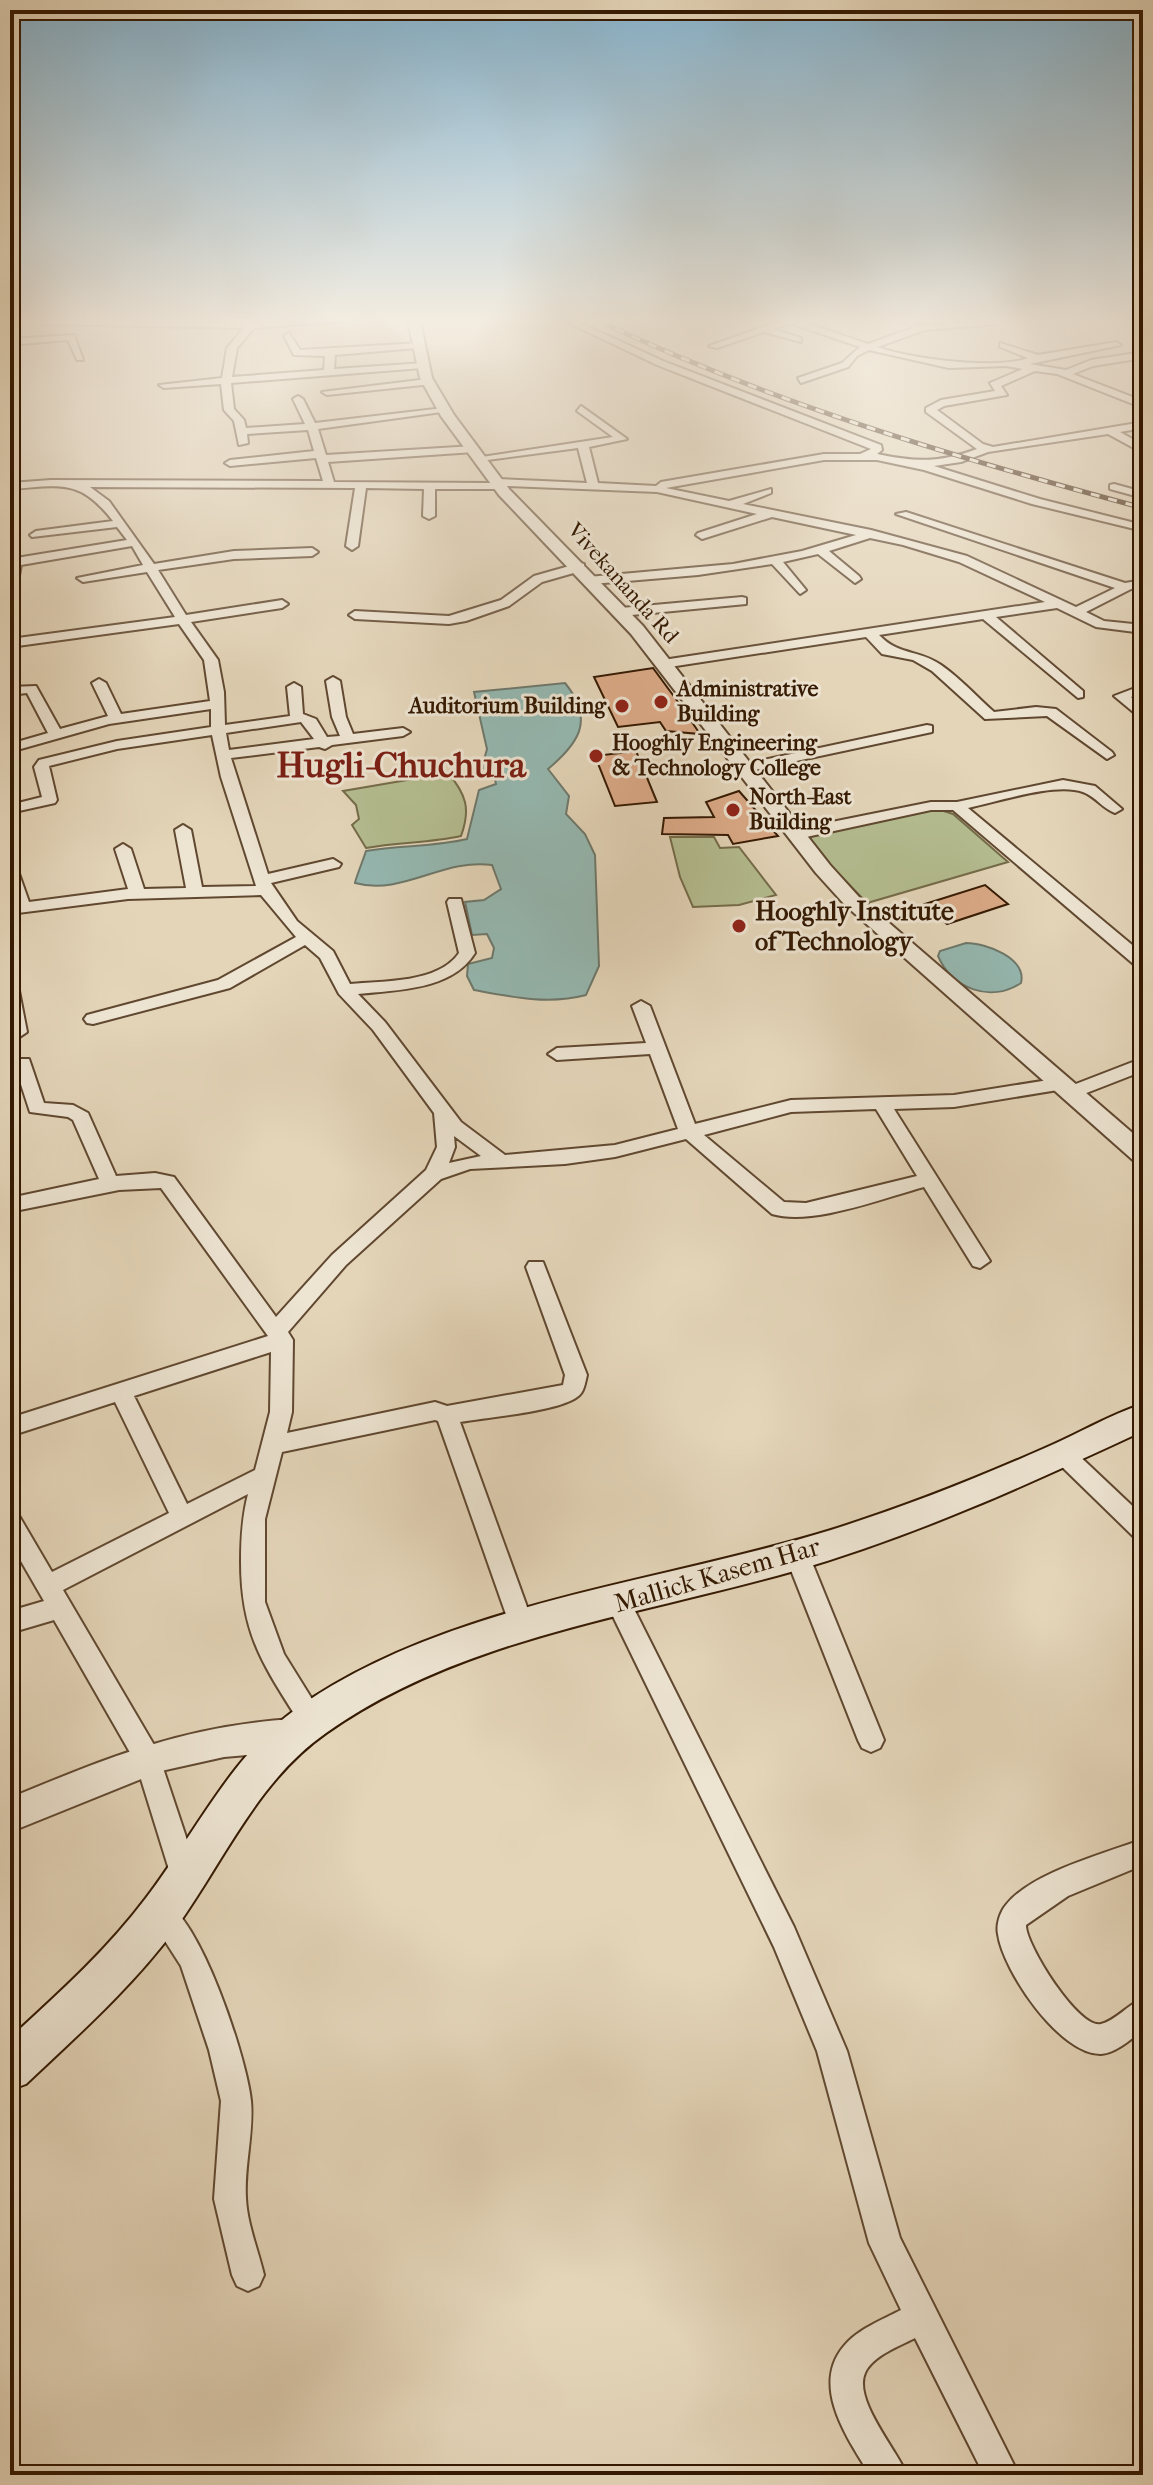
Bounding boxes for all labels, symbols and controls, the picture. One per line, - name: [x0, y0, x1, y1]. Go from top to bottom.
- street label: Vivekananda Rd: [561, 517, 685, 649]
- place label: Administrative Building: [675, 676, 818, 727]
- place label: Auditorium Building: [407, 693, 607, 719]
- marker: Administrative Building: [652, 693, 670, 711]
- marker: Auditorium Building: [613, 697, 631, 715]
- place label: Hooghly Engineering & Technology College: [612, 730, 821, 781]
- district label: Hugli-Chuchura: [276, 744, 527, 786]
- marker: Hooghly Engineering & Technology College: [587, 747, 605, 765]
- place label: North-East Building: [749, 784, 852, 835]
- marker: North-East Building: [724, 801, 742, 819]
- place label: Hooghly Institute of Technology: [755, 896, 954, 957]
- marker: Hooghly Institute of Technology: [730, 917, 748, 935]
- street label: Mallick Kasem Har: [611, 1531, 823, 1619]

